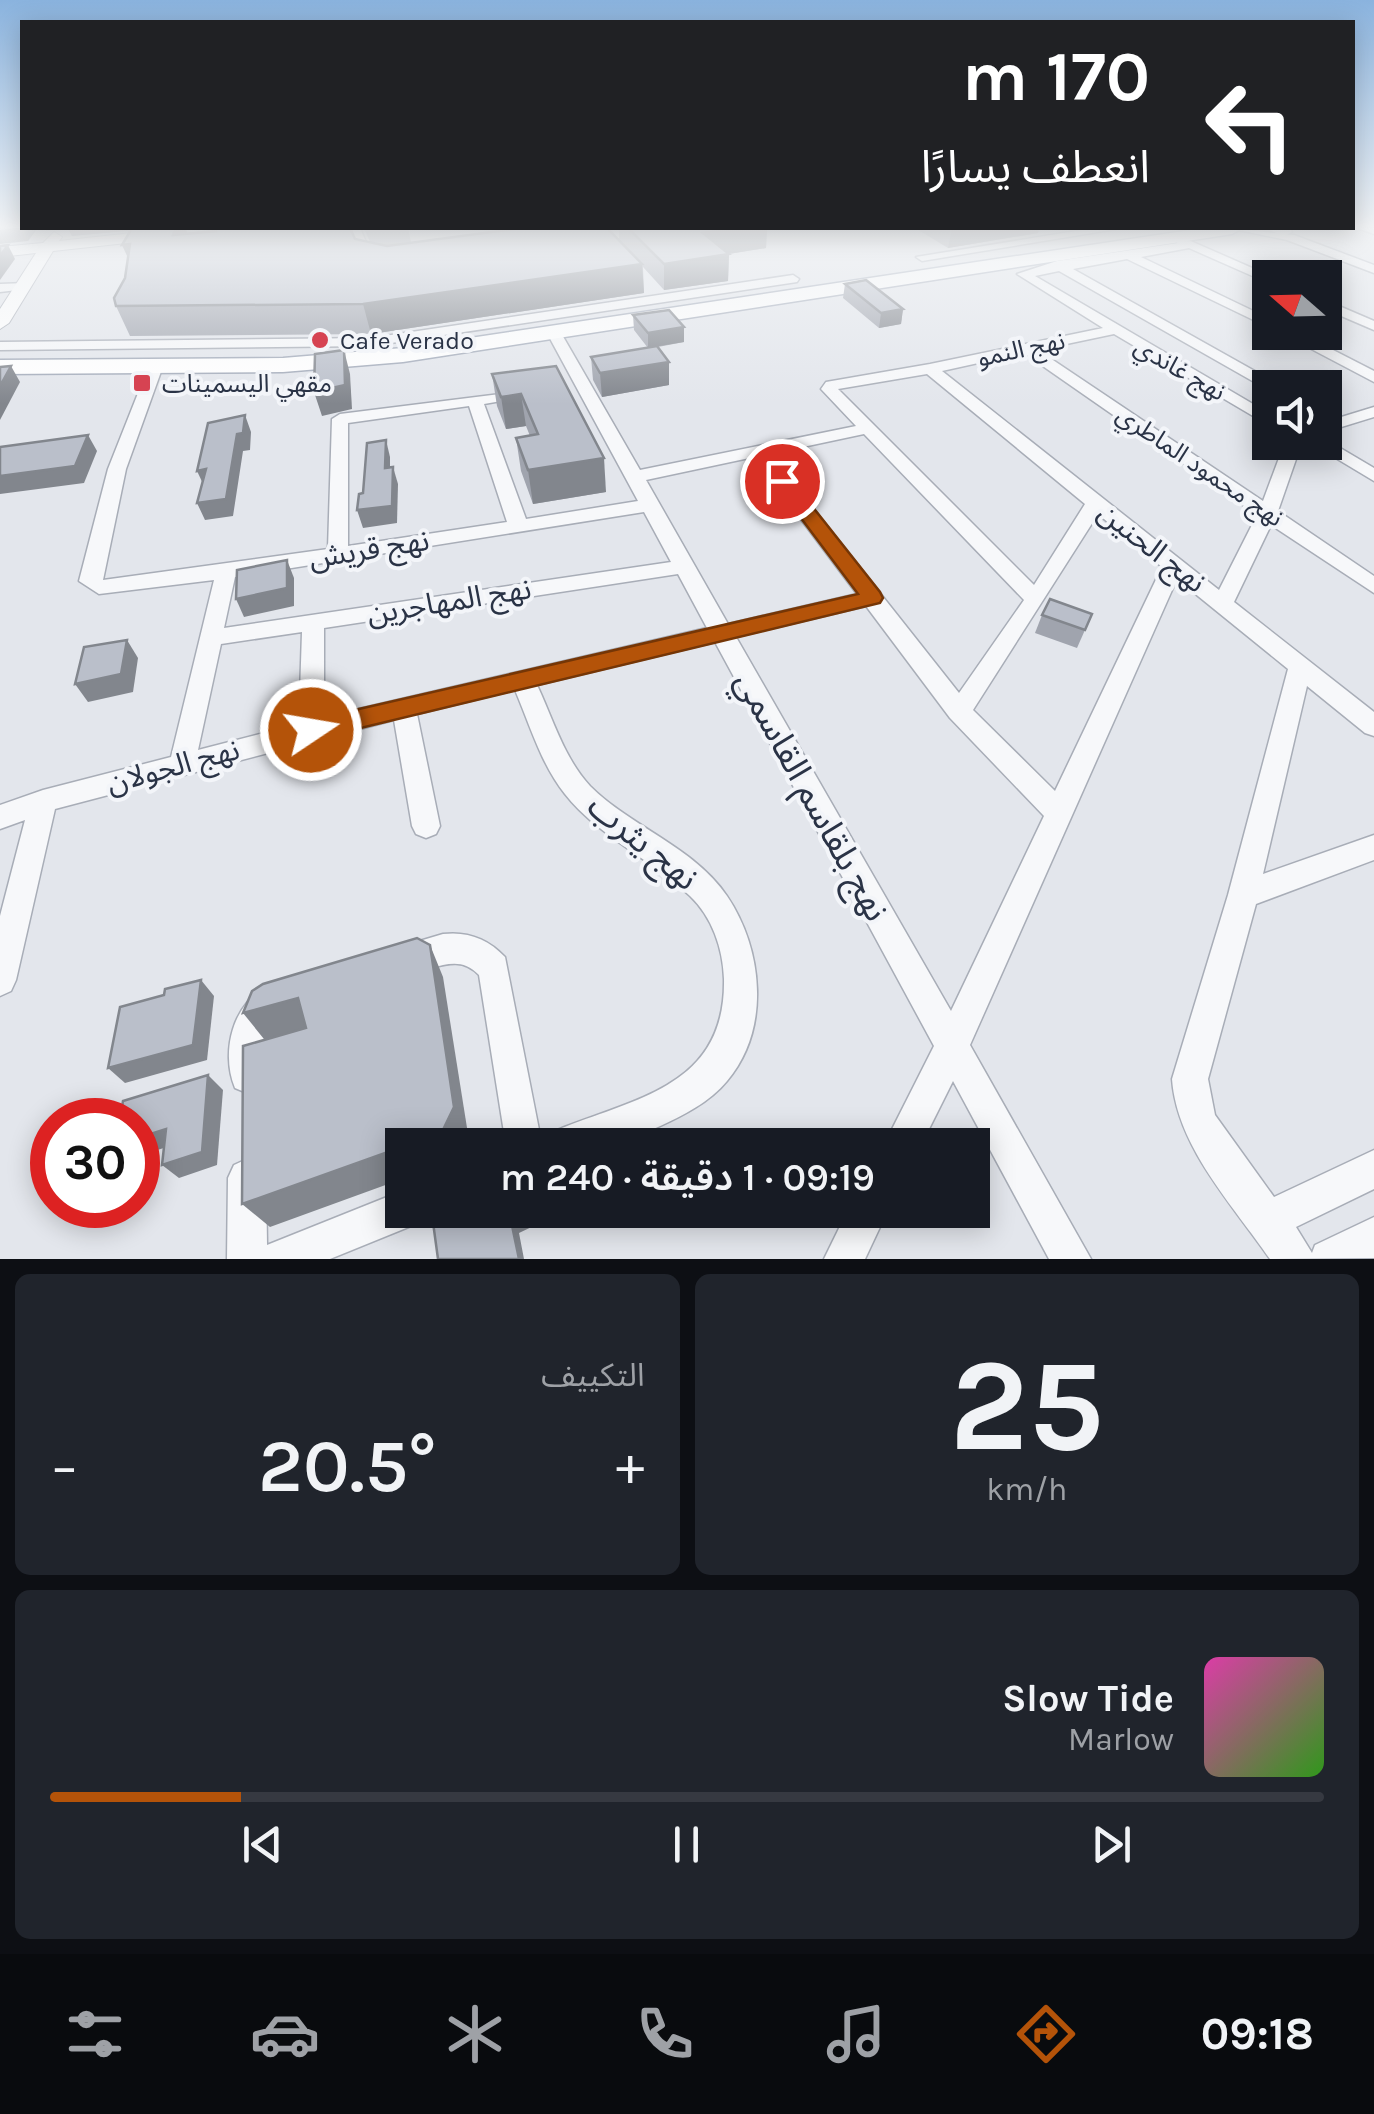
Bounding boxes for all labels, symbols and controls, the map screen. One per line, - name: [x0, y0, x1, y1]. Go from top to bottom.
- text: 170 m: [962, 36, 1150, 118]
- icon: left: [1185, 60, 1315, 190]
- text: انعطف يسارًا: [921, 141, 1150, 193]
- north arrow: [1252, 260, 1342, 350]
- map controls: [1252, 260, 1342, 460]
- place label: Cafe Verado: [340, 326, 474, 355]
- street label: نهج النمو: [975, 326, 1068, 376]
- marker: Cafe Verado: [309, 329, 331, 351]
- street label: نهج غاندي: [1127, 331, 1231, 411]
- place label: مقهي اليسمينات: [162, 369, 332, 402]
- button: sound: [1252, 370, 1342, 460]
- marker: مقهي اليسمينات: [131, 372, 153, 394]
- street label: نهج محمود الماطري: [1108, 400, 1289, 536]
- pin: [740, 439, 825, 524]
- icon: arrive: [755, 454, 810, 509]
- street label: نهج الحنين: [1088, 494, 1213, 604]
- street label: نهج قريش: [306, 522, 432, 580]
- street label: نهج المهاجرين: [364, 570, 534, 636]
- street label: نهج بلقاسم القاسمي: [721, 664, 898, 931]
- position arrow: [259, 678, 363, 782]
- street label: نهج الجولان: [103, 731, 244, 805]
- street label: نهج يثرب: [576, 785, 707, 903]
- speed limit sign: 30: [30, 1098, 160, 1228]
- text: 09:19 · 1 دقيقة · 240 m: [500, 1155, 875, 1200]
- text: 25: [950, 1330, 1104, 1482]
- text: التكييف: [541, 1357, 645, 1394]
- text: 20.5°: [258, 1422, 436, 1510]
- text: −: [50, 1434, 79, 1498]
- text: +: [616, 1434, 645, 1498]
- text: km/h: [986, 1471, 1067, 1508]
- text: Slow Tide: [1002, 1676, 1174, 1721]
- text: Marlow: [1068, 1721, 1174, 1758]
- icon: previous: [235, 1817, 290, 1872]
- icon: pause: [659, 1817, 714, 1872]
- icon: next: [1084, 1817, 1139, 1872]
- icon: filters: [60, 1999, 130, 2069]
- icon: car: [250, 1999, 320, 2069]
- icon: climate: [440, 1999, 510, 2069]
- icon: phone: [630, 1999, 700, 2069]
- icon: music: [821, 1999, 891, 2069]
- icon: directions: [1011, 1999, 1081, 2069]
- text: 09:18: [1201, 2008, 1314, 2060]

